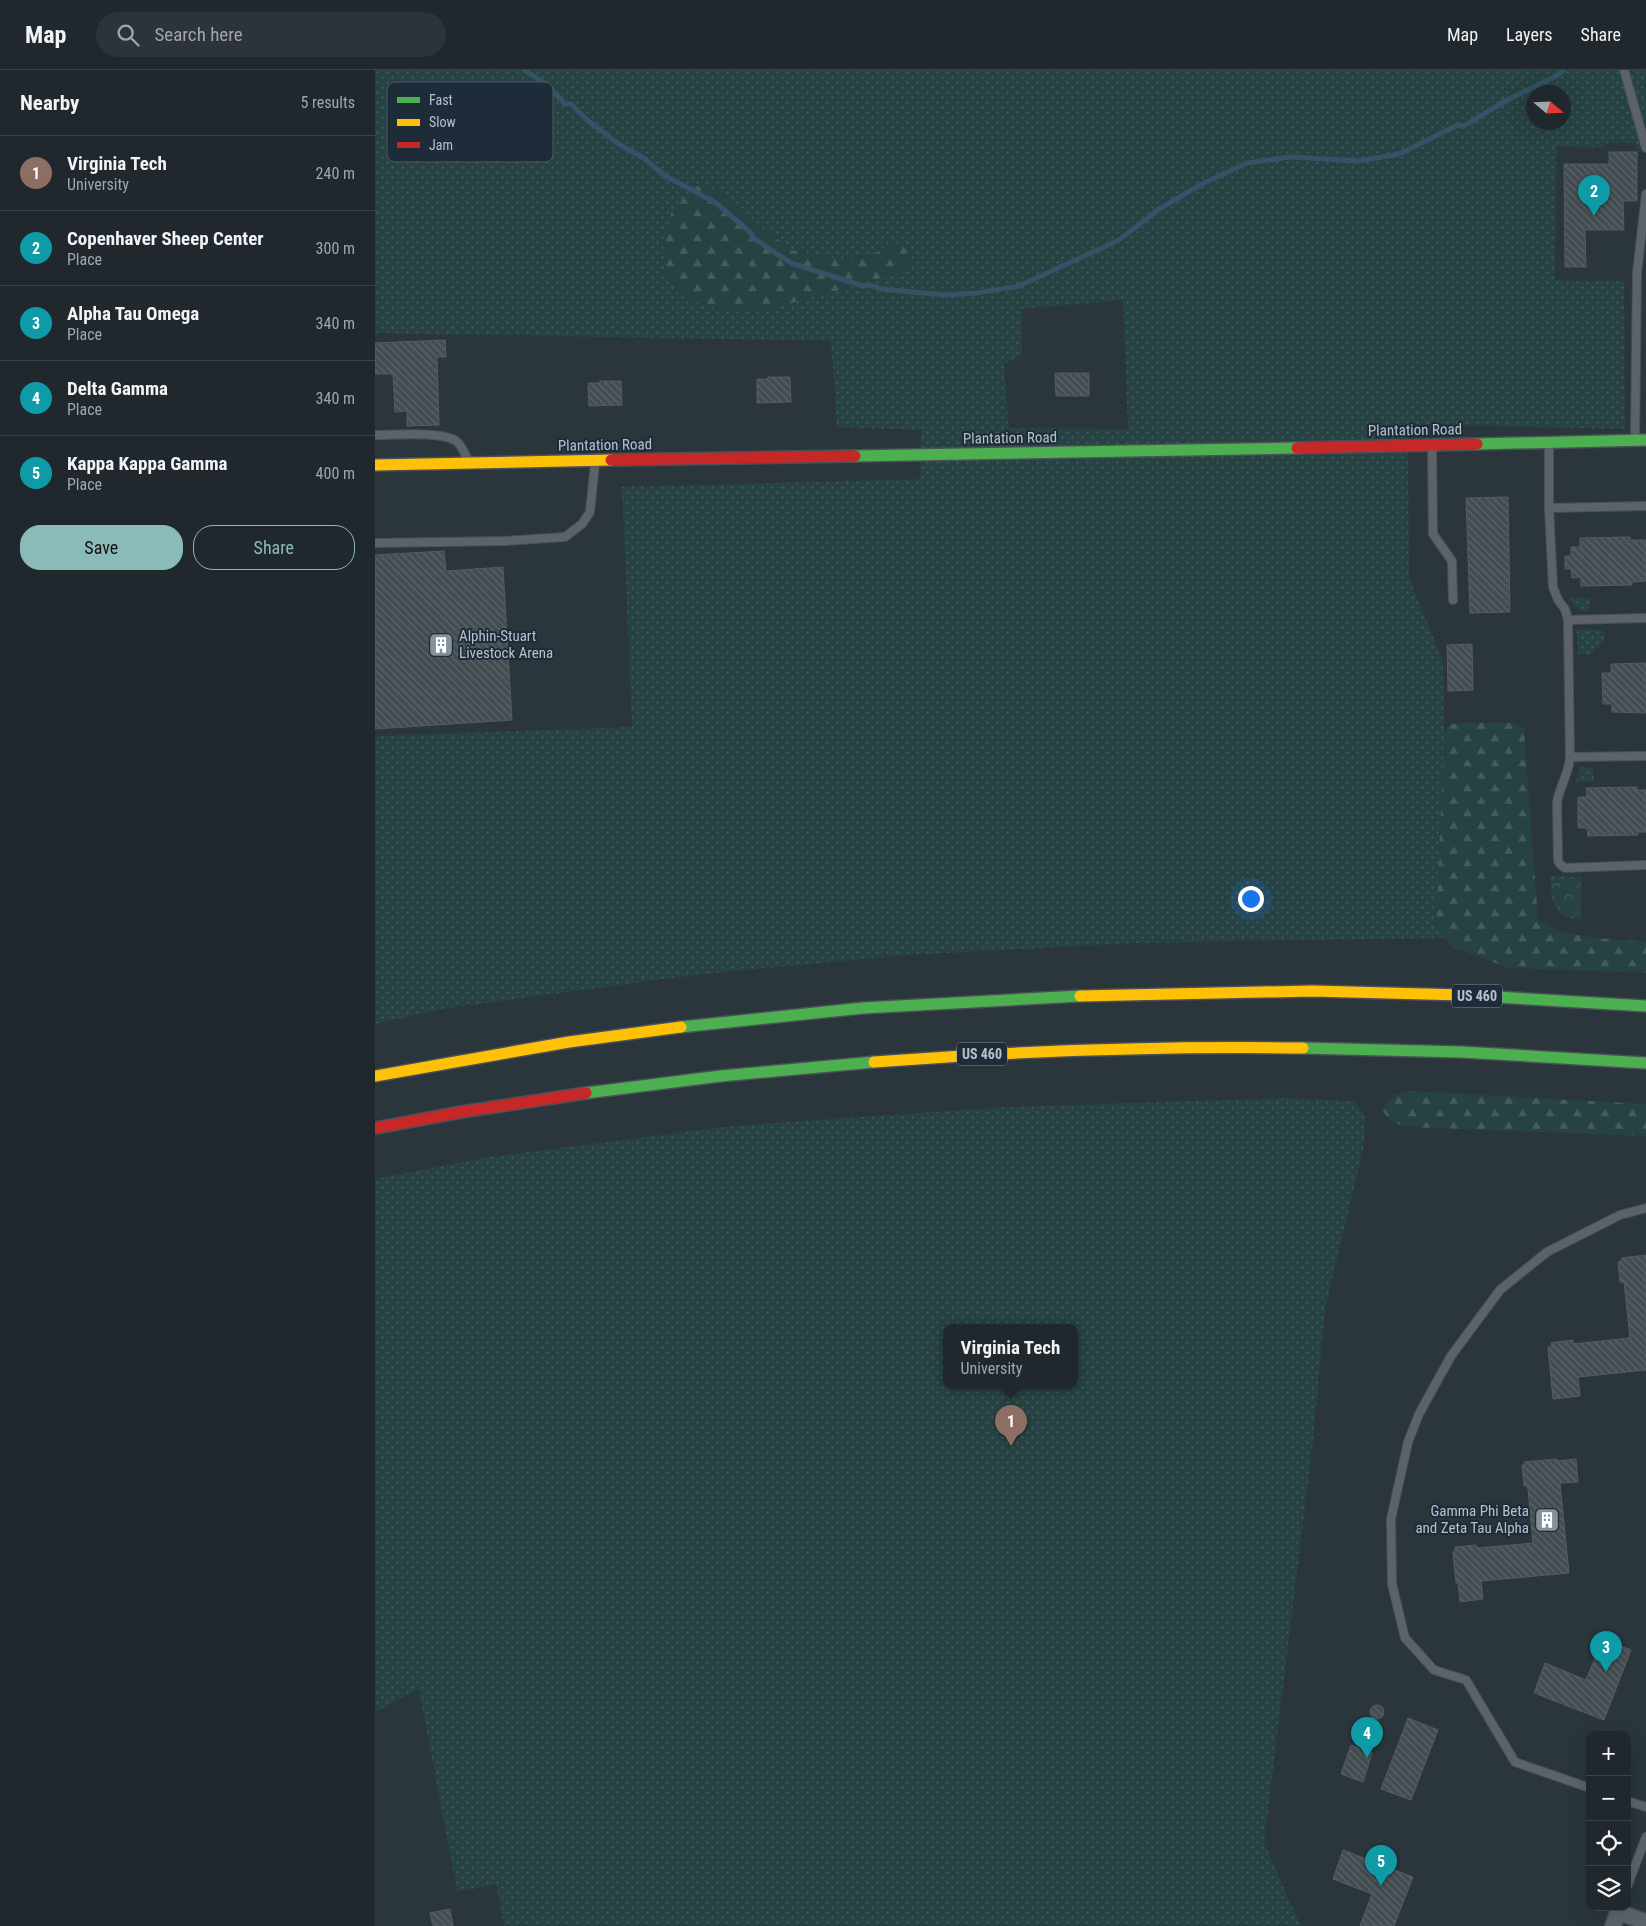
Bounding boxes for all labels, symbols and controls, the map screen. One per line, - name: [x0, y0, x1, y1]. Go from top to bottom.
- search box: [96, 12, 446, 57]
- text: Map: [25, 21, 66, 49]
- icon: search: [114, 21, 142, 49]
- text: Search here: [154, 23, 243, 46]
- text: Map: [1447, 24, 1478, 45]
- text: Layers: [1506, 24, 1553, 45]
- text: Share: [1581, 24, 1621, 45]
- legend: [387, 82, 553, 162]
- north arrow: [1526, 85, 1571, 130]
- text: Nearby: [20, 91, 79, 115]
- text: Fast: [429, 92, 453, 108]
- text: 5 results: [300, 93, 355, 112]
- text: Slow: [429, 114, 456, 130]
- text: Jam: [429, 137, 453, 153]
- text: Virginia Tech: [67, 152, 167, 175]
- text: 1: [32, 164, 40, 183]
- text: 240 m: [316, 164, 355, 183]
- text: University: [67, 175, 129, 194]
- pin: 2: [1578, 175, 1610, 216]
- text: Copenhaver Sheep Center: [67, 227, 264, 250]
- text: 2: [32, 239, 40, 258]
- text: 300 m: [316, 239, 355, 258]
- text: Place: [67, 250, 102, 269]
- text: Alpha Tau Omega: [67, 302, 199, 325]
- text: 3: [32, 314, 40, 333]
- text: 340 m: [316, 314, 355, 333]
- text: Place: [67, 325, 102, 344]
- text: Delta Gamma: [67, 377, 168, 400]
- text: 4: [32, 389, 40, 408]
- text: 340 m: [316, 389, 355, 408]
- text: Place: [67, 400, 102, 419]
- street label: Plantation Road: [1368, 420, 1462, 440]
- street label: Plantation Road: [963, 428, 1057, 448]
- street label: Plantation Road: [558, 435, 652, 455]
- text: Kappa Kappa Gamma: [67, 452, 227, 475]
- text: 5: [32, 464, 40, 483]
- text: 400 m: [316, 464, 355, 483]
- text: Place: [67, 475, 102, 494]
- button: Save: [20, 525, 183, 570]
- button: Share: [193, 525, 355, 570]
- place label: Alphin-Stuart Livestock Arena: [459, 627, 553, 662]
- building icon: Alphin-Stuart Livestock Arena: [428, 632, 454, 658]
- your location: [1238, 886, 1264, 912]
- road number: US 460: [1452, 984, 1502, 1008]
- road number: US 460: [957, 1042, 1007, 1066]
- popup: [943, 1324, 1078, 1389]
- text: Virginia Tech: [961, 1336, 1060, 1359]
- text: University: [961, 1359, 1022, 1378]
- pin: 1: [995, 1405, 1027, 1446]
- place label: Gamma Phi Beta and Zeta Tau Alpha: [1415, 1502, 1529, 1537]
- building icon: Gamma Phi Beta and Zeta Tau Alpha: [1534, 1507, 1560, 1533]
- pin: 3: [1590, 1631, 1622, 1672]
- pin: 4: [1351, 1717, 1383, 1758]
- map controls: [1586, 1731, 1631, 1911]
- button: +: [1586, 1731, 1631, 1776]
- button: −: [1586, 1776, 1631, 1821]
- button: locate: [1586, 1821, 1631, 1866]
- pin: 5: [1365, 1845, 1397, 1886]
- button: layers: [1586, 1866, 1631, 1911]

